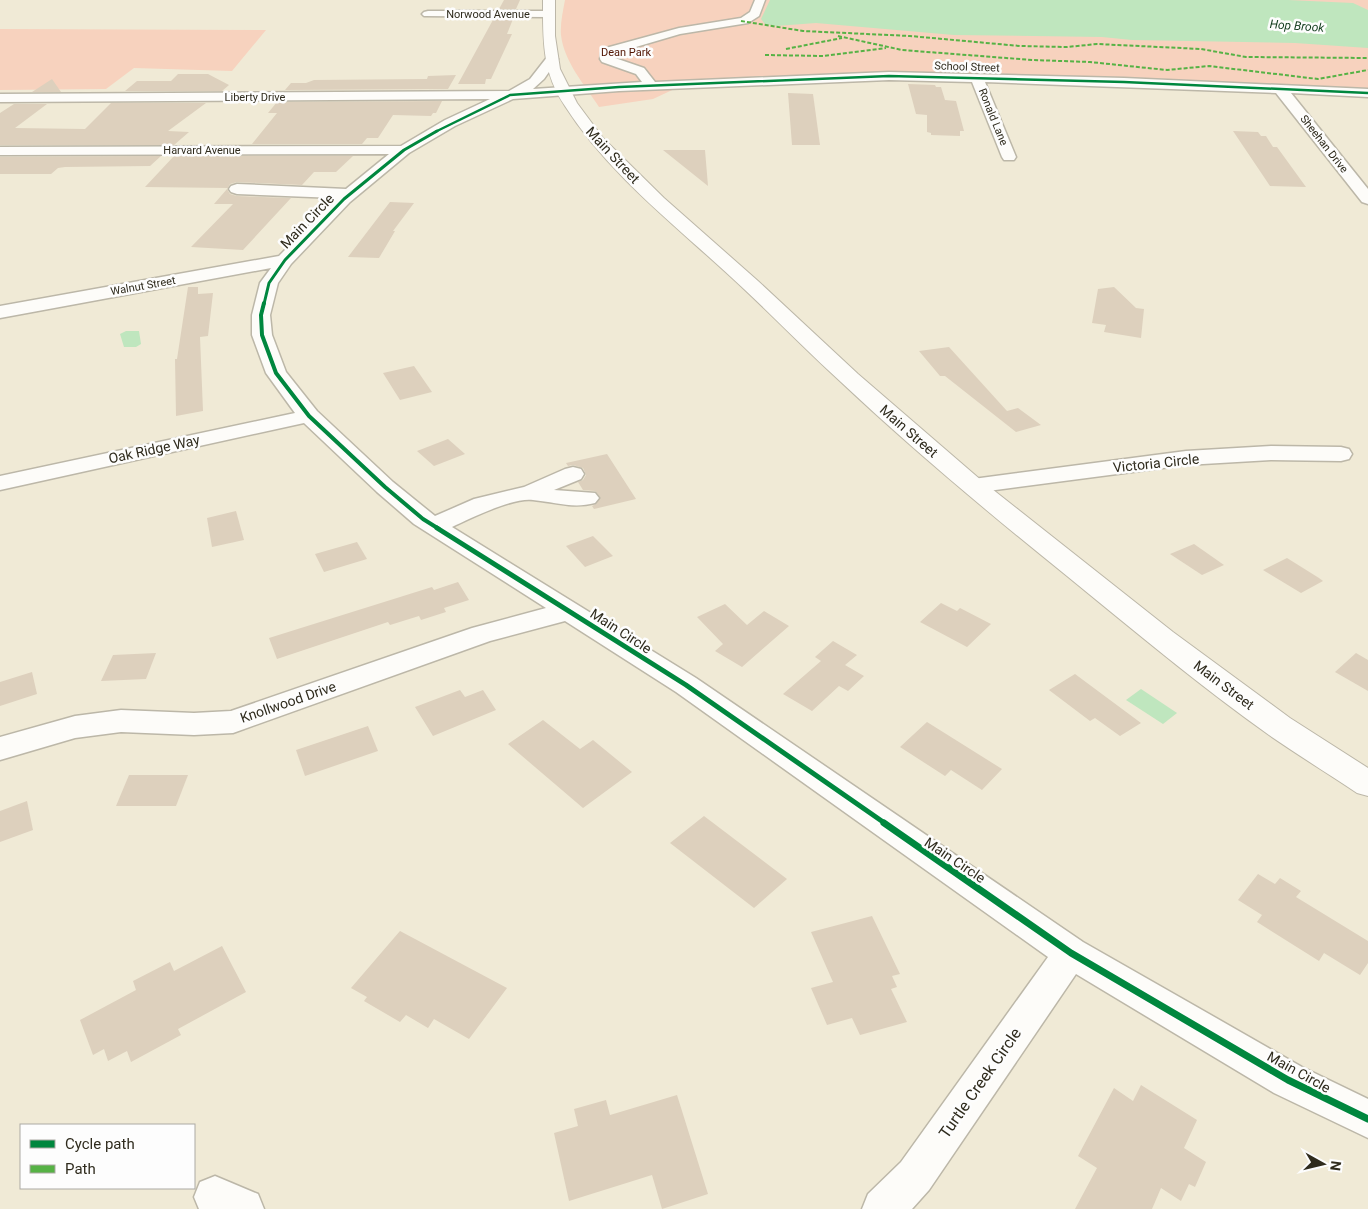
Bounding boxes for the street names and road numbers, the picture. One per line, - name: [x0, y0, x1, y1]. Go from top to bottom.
- street label: Norwood Avenue: [446, 8, 530, 21]
- street label: School Street: [934, 59, 1000, 75]
- street label: Ronald Lane: [976, 86, 1010, 148]
- street label: Liberty Drive: [225, 91, 286, 104]
- street label: Sheehan Drive: [1297, 112, 1351, 176]
- street label: Main Street: [583, 123, 643, 187]
- street label: Harvard Avenue: [163, 144, 241, 157]
- street label: Main Circle: [277, 190, 337, 252]
- street label: Walnut Street: [110, 274, 177, 298]
- street label: Main Street: [877, 402, 941, 461]
- street label: Oak Ridge Way: [107, 431, 201, 466]
- street label: Victoria Circle: [1112, 451, 1200, 475]
- street label: Main Circle: [587, 605, 655, 657]
- street label: Main Street: [1191, 657, 1258, 713]
- street label: Knollwood Drive: [238, 678, 338, 726]
- street label: Main Circle: [922, 834, 988, 886]
- street label: Turtle Creek Circle: [935, 1024, 1025, 1142]
- street label: Main Circle: [1265, 1048, 1333, 1096]

